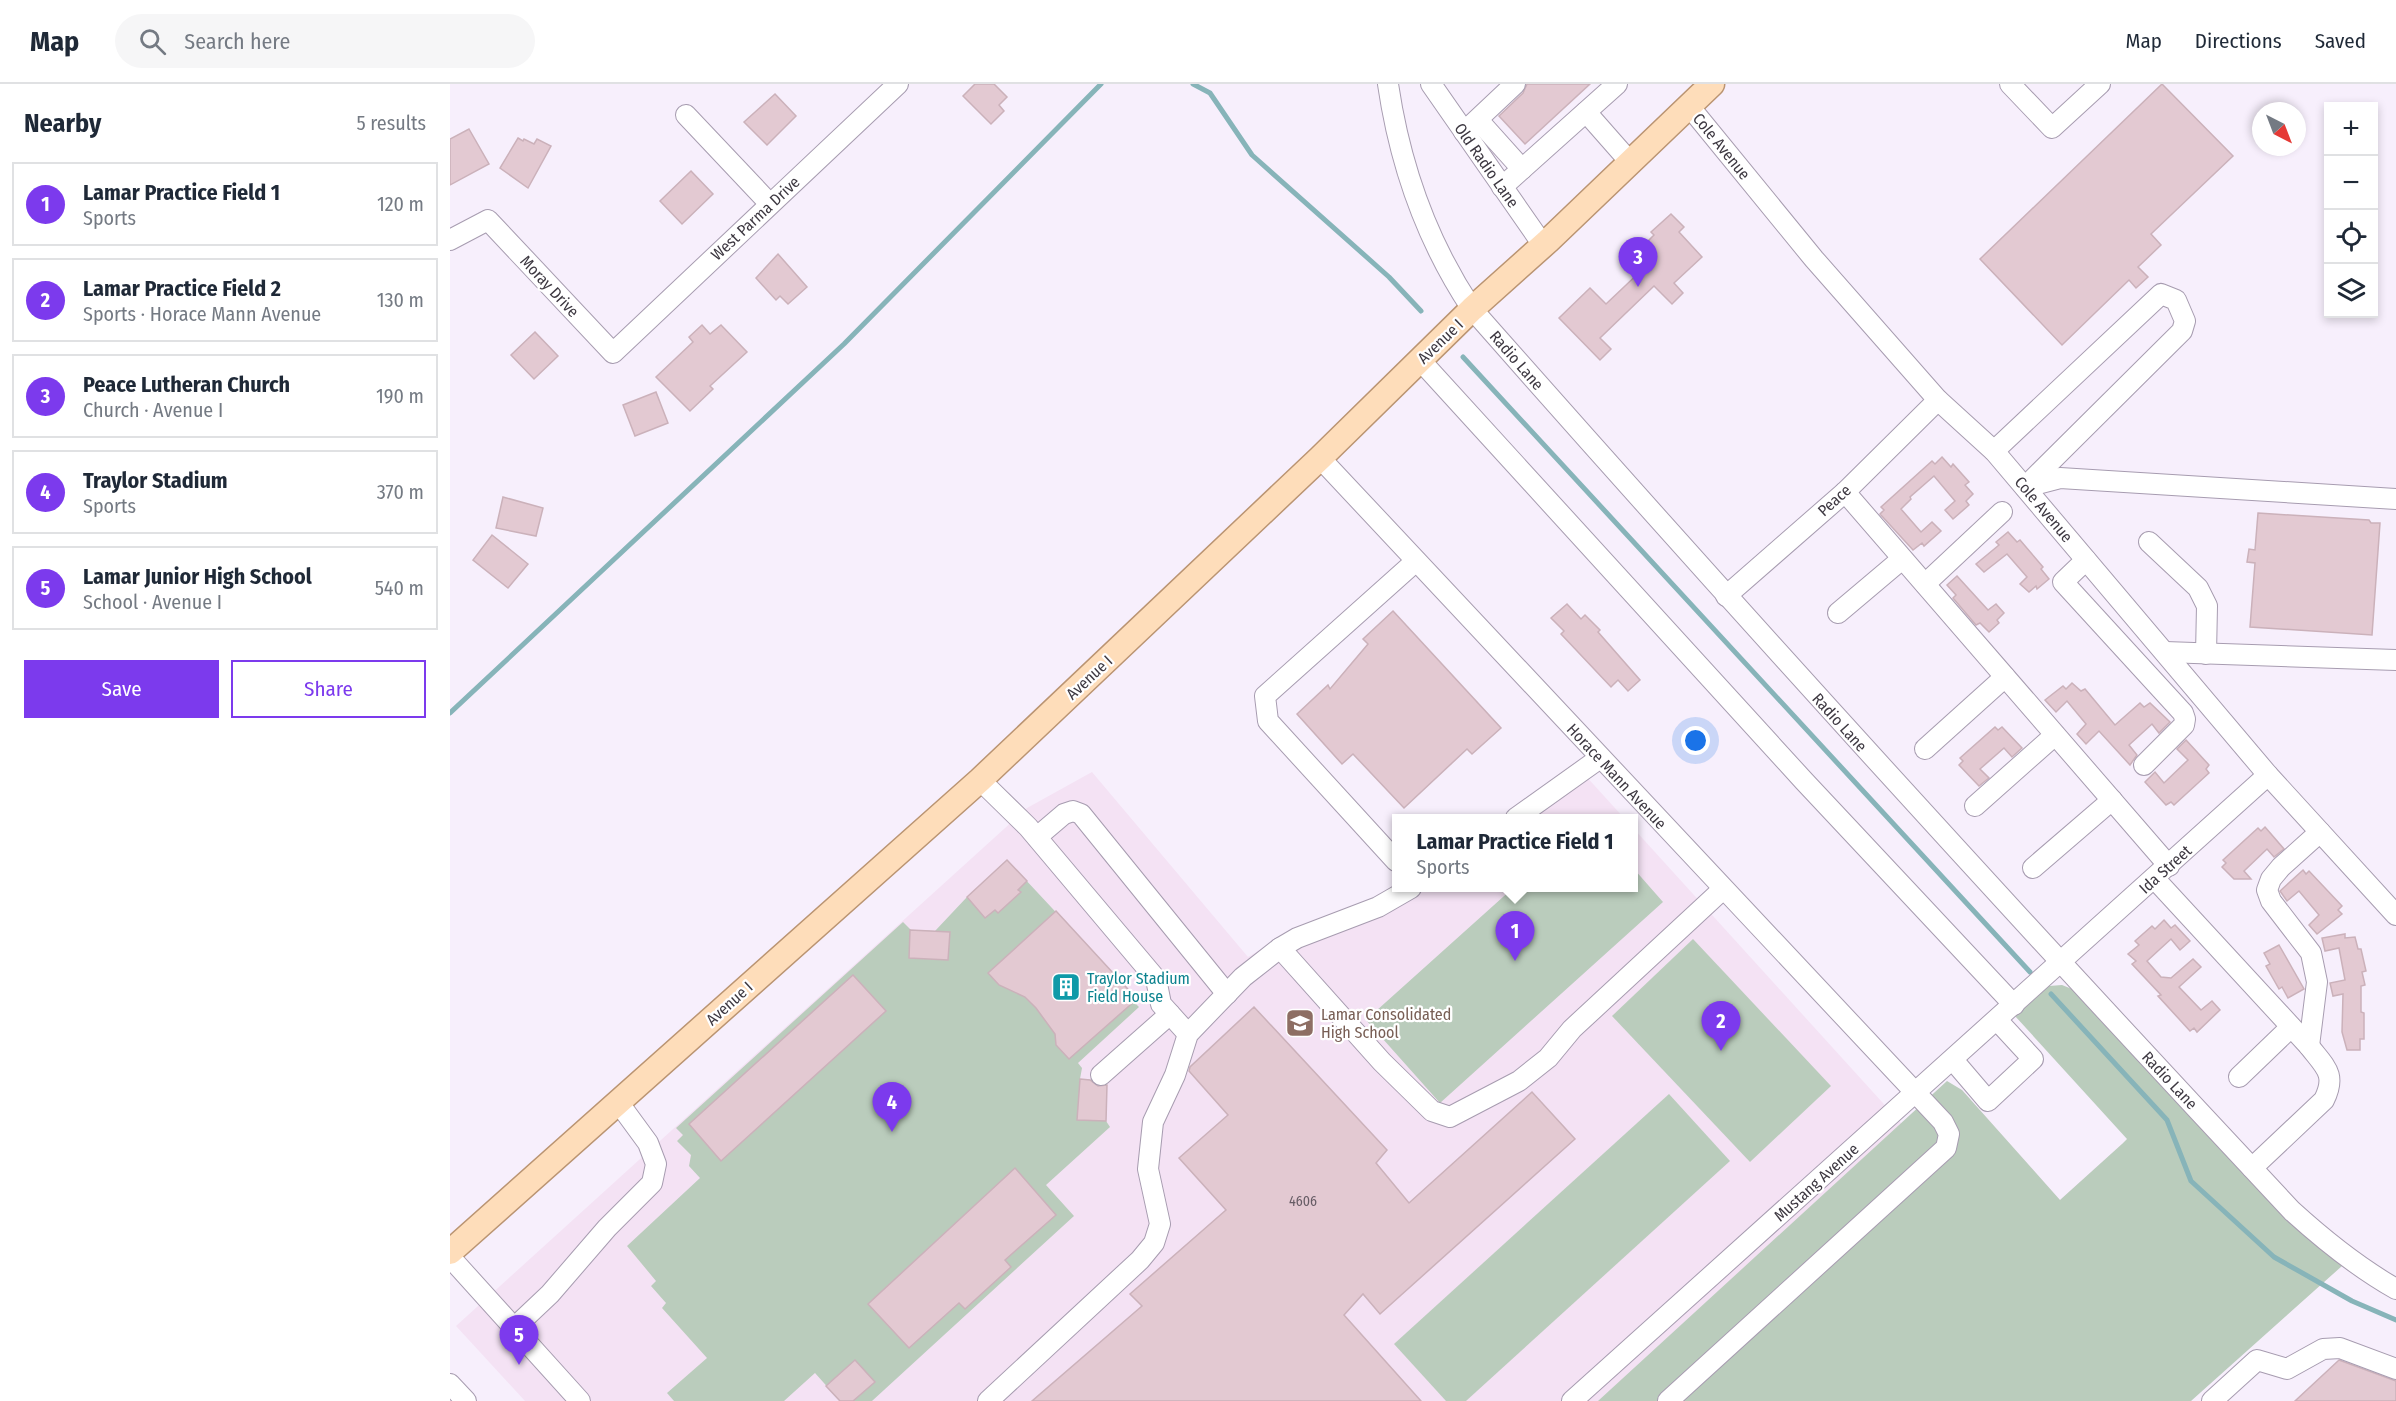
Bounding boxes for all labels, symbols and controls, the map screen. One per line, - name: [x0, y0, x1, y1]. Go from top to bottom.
- search box: [115, 14, 535, 68]
- text: Map: [30, 25, 79, 58]
- icon: search: [136, 25, 169, 58]
- text: Search here: [184, 28, 290, 55]
- text: Map: [2125, 28, 2162, 54]
- text: Directions: [2195, 28, 2282, 54]
- text: Saved: [2315, 28, 2366, 54]
- north arrow: [2252, 102, 2306, 156]
- map controls: [2324, 102, 2378, 318]
- button: +: [2324, 102, 2378, 156]
- text: Nearby: [24, 108, 101, 139]
- street label: Cole Avenue: [1689, 109, 1754, 183]
- text: 5 results: [356, 111, 426, 135]
- street label: Old Radio Lane: [1450, 119, 1523, 211]
- button: −: [2324, 156, 2378, 210]
- street label: West Parma Drive: [707, 172, 804, 264]
- text: Lamar Practice Field 1: [83, 179, 280, 206]
- text: 1: [41, 192, 50, 216]
- text: 120 m: [377, 192, 424, 216]
- text: Sports: [83, 206, 136, 230]
- button: locate: [2324, 210, 2378, 264]
- pin: 3: [1618, 238, 1658, 287]
- street label: Moray Drive: [516, 252, 583, 321]
- button: layers: [2324, 264, 2378, 318]
- text: Lamar Practice Field 2: [83, 275, 281, 302]
- text: 2: [41, 288, 50, 312]
- text: 130 m: [377, 288, 424, 312]
- text: Sports · Horace Mann Avenue: [83, 302, 321, 326]
- street label: Avenue I: [1414, 315, 1467, 368]
- street label: Radio Lane: [1486, 327, 1548, 394]
- text: Peace Lutheran Church: [83, 371, 290, 398]
- text: 3: [41, 384, 50, 408]
- text: 190 m: [376, 384, 424, 408]
- text: Church · Avenue I: [83, 398, 223, 422]
- text: Traylor Stadium: [83, 467, 228, 494]
- street label: Cole Avenue: [2011, 473, 2077, 546]
- text: 4: [40, 480, 51, 504]
- text: 370 m: [377, 480, 424, 504]
- street label: Peace: [1814, 481, 1855, 520]
- text: Sports: [83, 494, 136, 518]
- text: Lamar Junior High School: [83, 563, 312, 590]
- text: 5: [41, 576, 50, 600]
- text: 540 m: [375, 576, 424, 600]
- text: School · Avenue I: [83, 590, 222, 614]
- street label: Avenue I: [1062, 651, 1116, 703]
- button: Save: [24, 660, 219, 718]
- button: Share: [231, 660, 426, 718]
- street label: Radio Lane: [1808, 689, 1871, 756]
- street label: Horace Mann Avenue: [1563, 720, 1670, 833]
- your location: [1681, 726, 1710, 755]
- popup: [1392, 814, 1638, 892]
- text: Lamar Practice Field 1: [1416, 828, 1614, 855]
- street label: Ida Street: [2135, 840, 2196, 898]
- text: Sports: [1416, 855, 1470, 879]
- pin: 1: [1496, 912, 1534, 961]
- place label: Traylor Stadium Field House: [1087, 969, 1190, 1006]
- building icon: Traylor Stadium Field House: [1050, 971, 1082, 1003]
- street label: Avenue I: [702, 978, 757, 1029]
- pin: 2: [1702, 1002, 1740, 1051]
- place label: Lamar Consolidated High School: [1321, 1005, 1451, 1042]
- school or university icon: Lamar Consolidated High School: [1284, 1007, 1316, 1039]
- street label: Radio Lane: [2138, 1047, 2201, 1113]
- pin: 4: [872, 1082, 912, 1132]
- street label: Mustang Avenue: [1770, 1139, 1863, 1225]
- house number: 4606: [1289, 1193, 1317, 1210]
- pin: 5: [500, 1316, 538, 1365]

